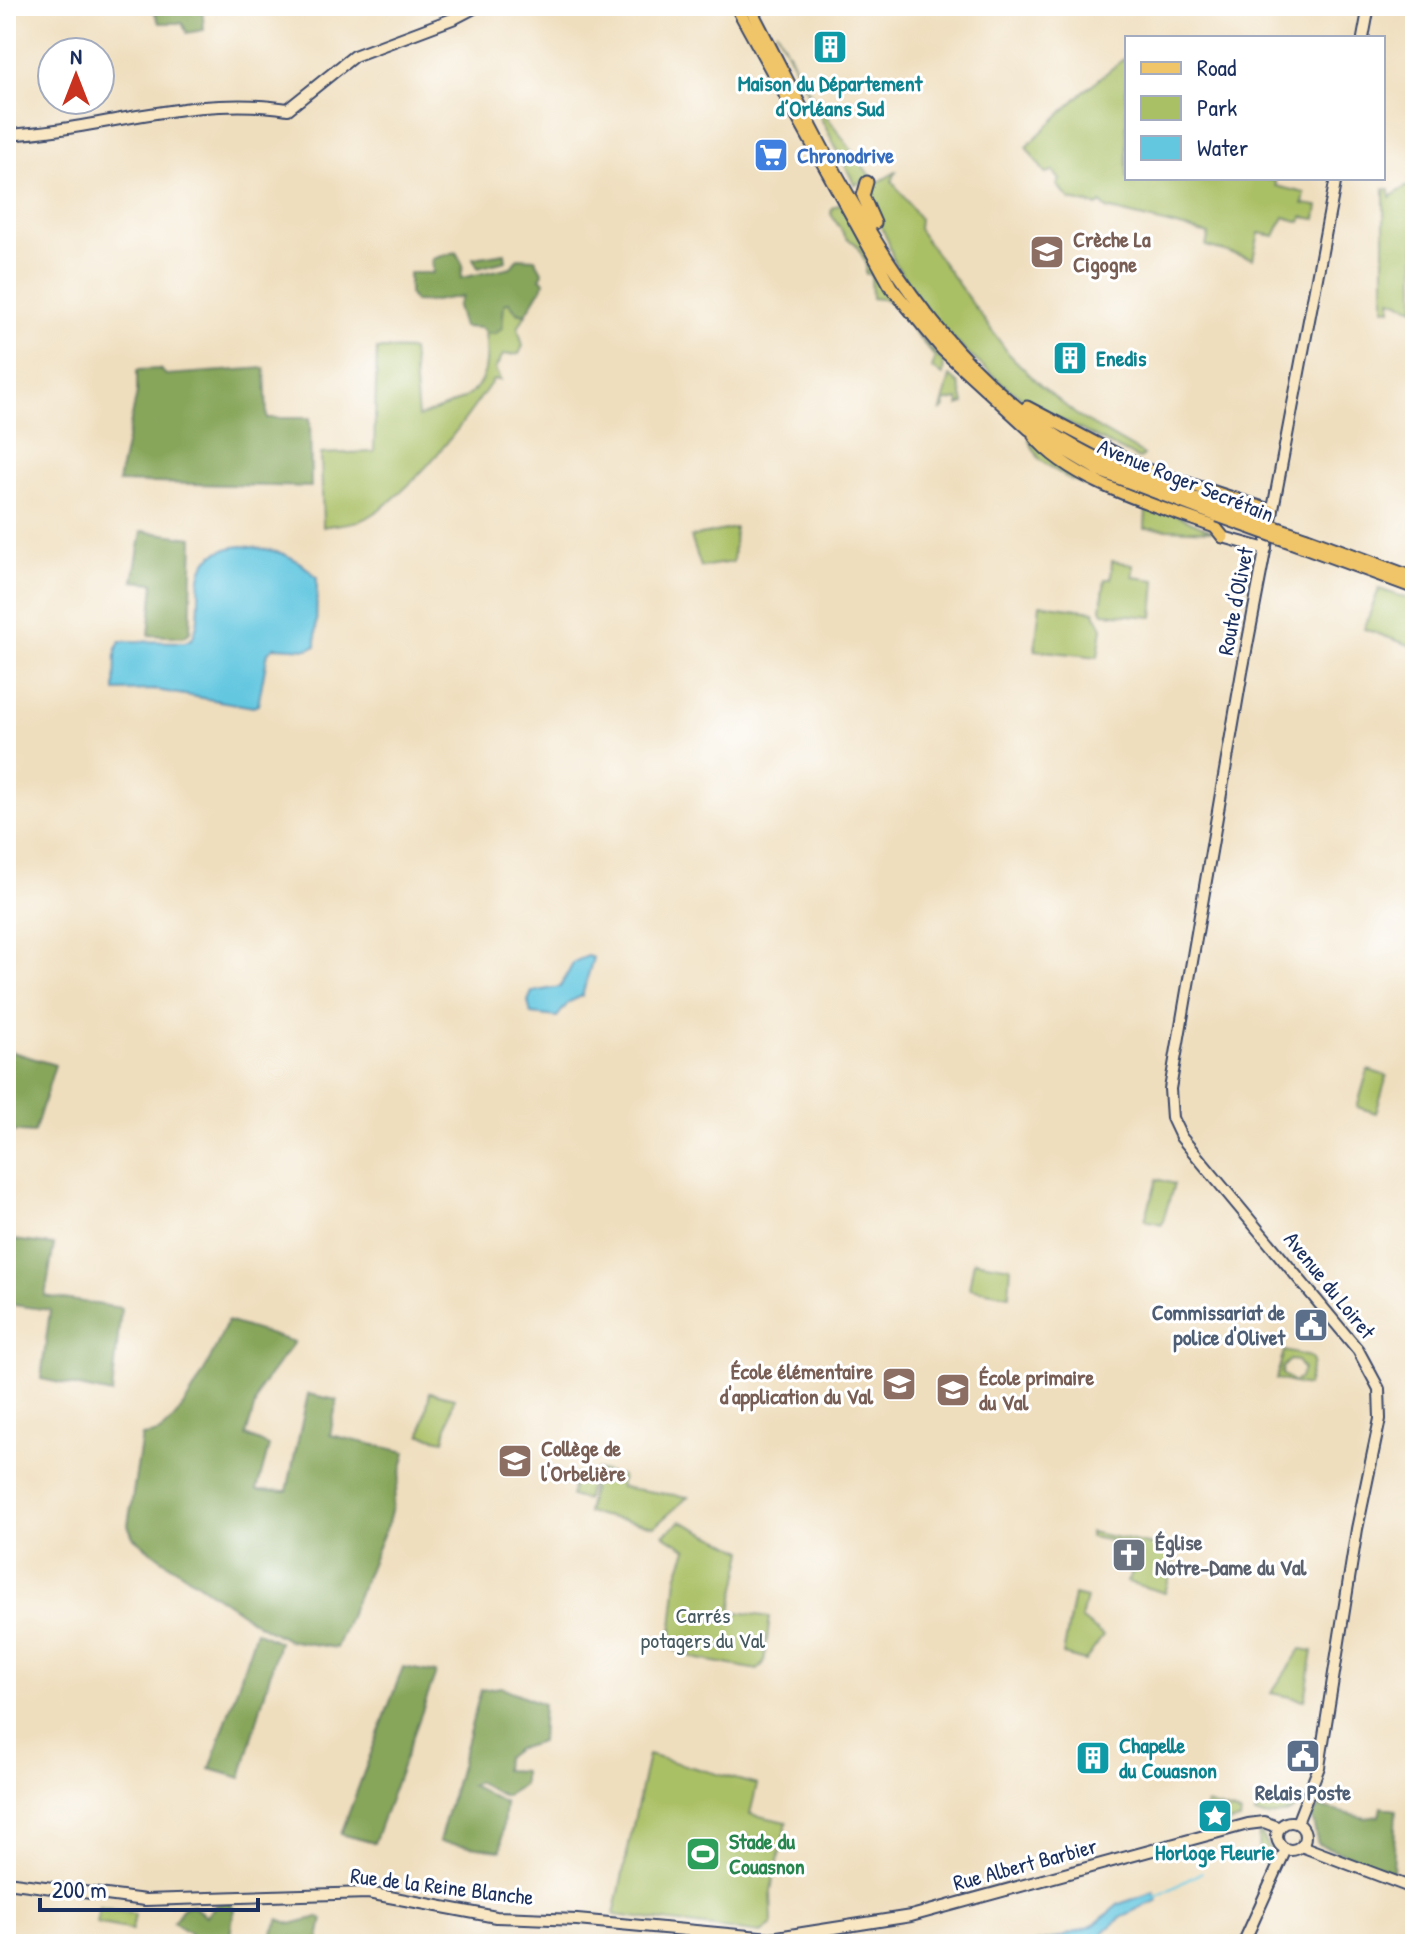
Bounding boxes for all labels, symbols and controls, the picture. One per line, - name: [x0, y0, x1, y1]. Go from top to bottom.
- building icon: Maison du Département d’Orléans Sud: [811, 28, 849, 66]
- north arrow: [36, 36, 116, 116]
- legend: [1125, 36, 1385, 180]
- text: N: [70, 41, 82, 71]
- text: Road: [1197, 51, 1236, 83]
- place label: Maison du Département d’Orléans Sud: [738, 68, 924, 123]
- text: Park: [1197, 91, 1237, 123]
- text: Water: [1197, 131, 1248, 163]
- supermarket icon: Chronodrive: [752, 136, 790, 174]
- place label: Chronodrive: [797, 140, 894, 170]
- place label: Crèche La Cigogne: [1073, 224, 1151, 280]
- school or university icon: Crèche La Cigogne: [1028, 233, 1066, 271]
- building icon: Enedis: [1051, 339, 1089, 377]
- place label: Enedis: [1096, 343, 1147, 373]
- street label: Avenue Roger Secrétain: [1093, 431, 1279, 529]
- street label: Route d'Olivet: [1210, 544, 1260, 658]
- street label: Avenue du Loiret: [1277, 1225, 1383, 1345]
- place label: Commissariat de police d'Olivet: [1152, 1297, 1286, 1353]
- public building icon: Commissariat de police d'Olivet: [1292, 1306, 1330, 1344]
- place label: École élémentaire d'application du Val: [720, 1356, 874, 1412]
- place label: École primaire du Val: [979, 1362, 1095, 1417]
- school or university icon: École élémentaire d'application du Val: [880, 1365, 918, 1403]
- school or university icon: École primaire du Val: [934, 1371, 972, 1409]
- place label: Collège de l'Orbelière: [541, 1433, 626, 1488]
- school or university icon: Collège de l'Orbelière: [496, 1442, 534, 1480]
- place label: Église Notre-Dame du Val: [1155, 1527, 1308, 1582]
- church icon: Église Notre-Dame du Val: [1110, 1536, 1148, 1574]
- park label: Carrés potagers du Val: [641, 1600, 765, 1655]
- place label: Chapelle du Couasnon: [1119, 1730, 1217, 1785]
- public building icon: Relais Poste: [1284, 1737, 1322, 1775]
- building icon: Chapelle du Couasnon: [1074, 1739, 1112, 1777]
- place label: Relais Poste: [1255, 1777, 1351, 1807]
- place icon: Horloge Fleurie: [1196, 1797, 1234, 1835]
- place label: Stade du Couasnon: [729, 1826, 805, 1881]
- street label: Rue Albert Barbier: [950, 1830, 1101, 1898]
- sports icon: Stade du Couasnon: [684, 1835, 722, 1873]
- place label: Horloge Fleurie: [1155, 1837, 1275, 1868]
- street label: Rue de la Reine Blanche: [349, 1860, 535, 1912]
- scale bar: [40, 1862, 258, 1912]
- text: 200 m: [52, 1873, 107, 1905]

